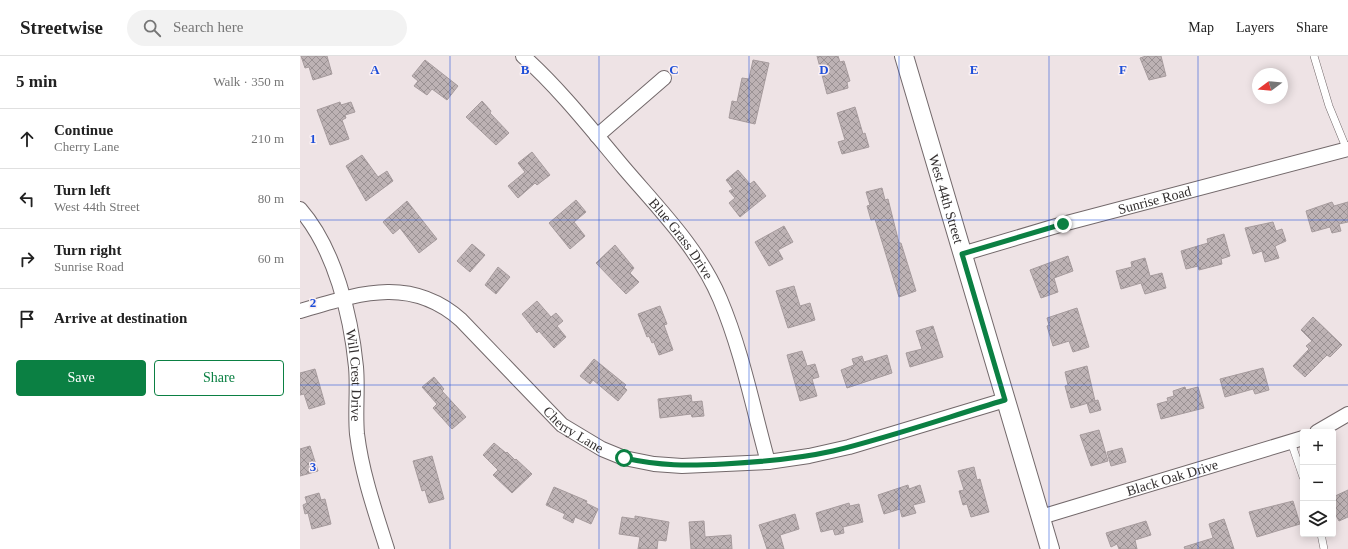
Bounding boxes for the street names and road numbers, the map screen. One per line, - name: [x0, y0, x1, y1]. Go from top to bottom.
- street label: West 44th Street: [926, 153, 967, 245]
- street label: Sunrise Road: [1116, 183, 1193, 217]
- street label: Blue Grass Drive: [646, 195, 716, 282]
- street label: Will Crest Drive: [343, 328, 364, 421]
- street label: Cherry Lane: [540, 403, 606, 456]
- street label: Black Oak Drive: [1125, 457, 1220, 498]

